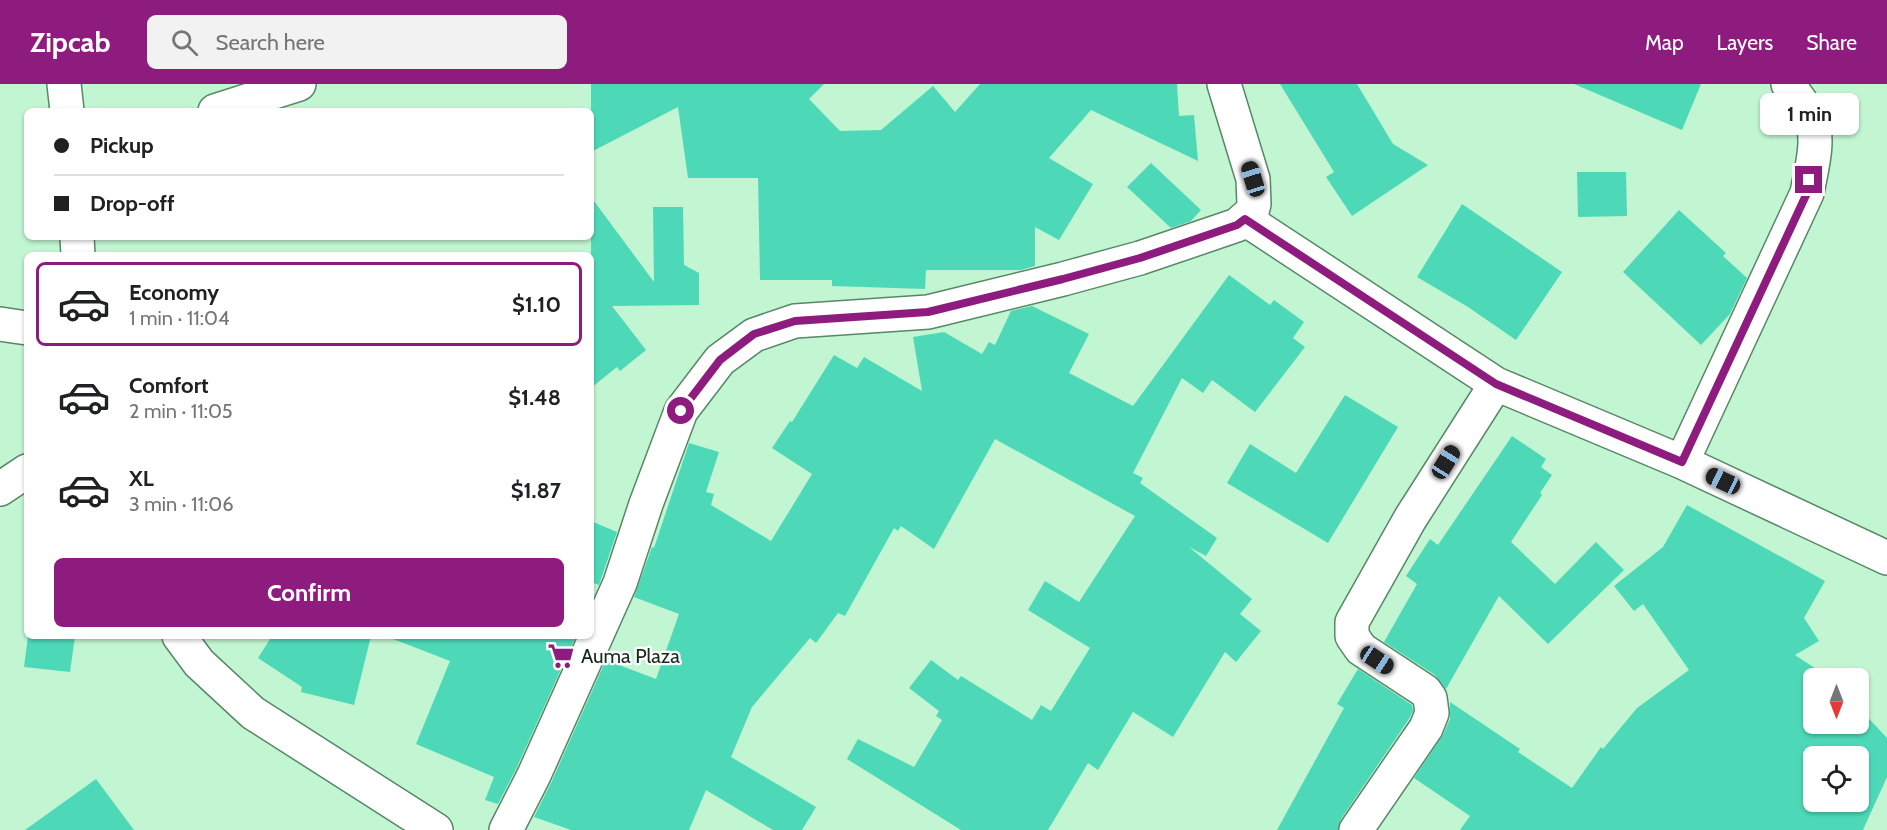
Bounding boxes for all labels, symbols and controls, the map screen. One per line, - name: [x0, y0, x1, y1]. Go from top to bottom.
- search box: [147, 15, 567, 69]
- text: Zipcab: [30, 25, 111, 59]
- icon: search: [168, 26, 201, 59]
- text: Search here: [216, 29, 325, 56]
- text: Map: [1645, 30, 1684, 55]
- text: Layers: [1717, 30, 1773, 55]
- text: Share: [1806, 30, 1857, 55]
- callout: 1 min: [1760, 93, 1858, 135]
- text: 1 min: [1787, 102, 1832, 126]
- text: Pickup: [90, 132, 154, 159]
- car: [1239, 159, 1267, 199]
- route end: [1795, 166, 1822, 193]
- text: Drop-off: [90, 190, 174, 217]
- icon: car: [57, 277, 111, 331]
- text: Economy: [129, 279, 219, 306]
- text: $1.10: [512, 291, 561, 318]
- text: 1 min · 11:04: [129, 306, 229, 330]
- icon: car: [57, 370, 111, 424]
- text: Comfort: [129, 372, 208, 399]
- text: $1.48: [508, 384, 561, 411]
- route start: [667, 397, 694, 424]
- text: 2 min · 11:05: [129, 399, 233, 423]
- car: [1429, 442, 1463, 482]
- icon: car: [57, 463, 111, 517]
- text: XL: [129, 465, 154, 492]
- car: [1703, 465, 1743, 497]
- text: $1.87: [511, 477, 561, 504]
- text: 3 min · 11:06: [129, 492, 234, 516]
- button: Confirm: [54, 558, 564, 627]
- supermarket icon: Auma Plaza: [546, 641, 576, 671]
- car: [1357, 643, 1397, 677]
- place label: Auma Plaza: [581, 644, 680, 668]
- north arrow: [1803, 668, 1869, 734]
- map controls: [1803, 668, 1869, 812]
- button: locate: [1803, 746, 1869, 812]

